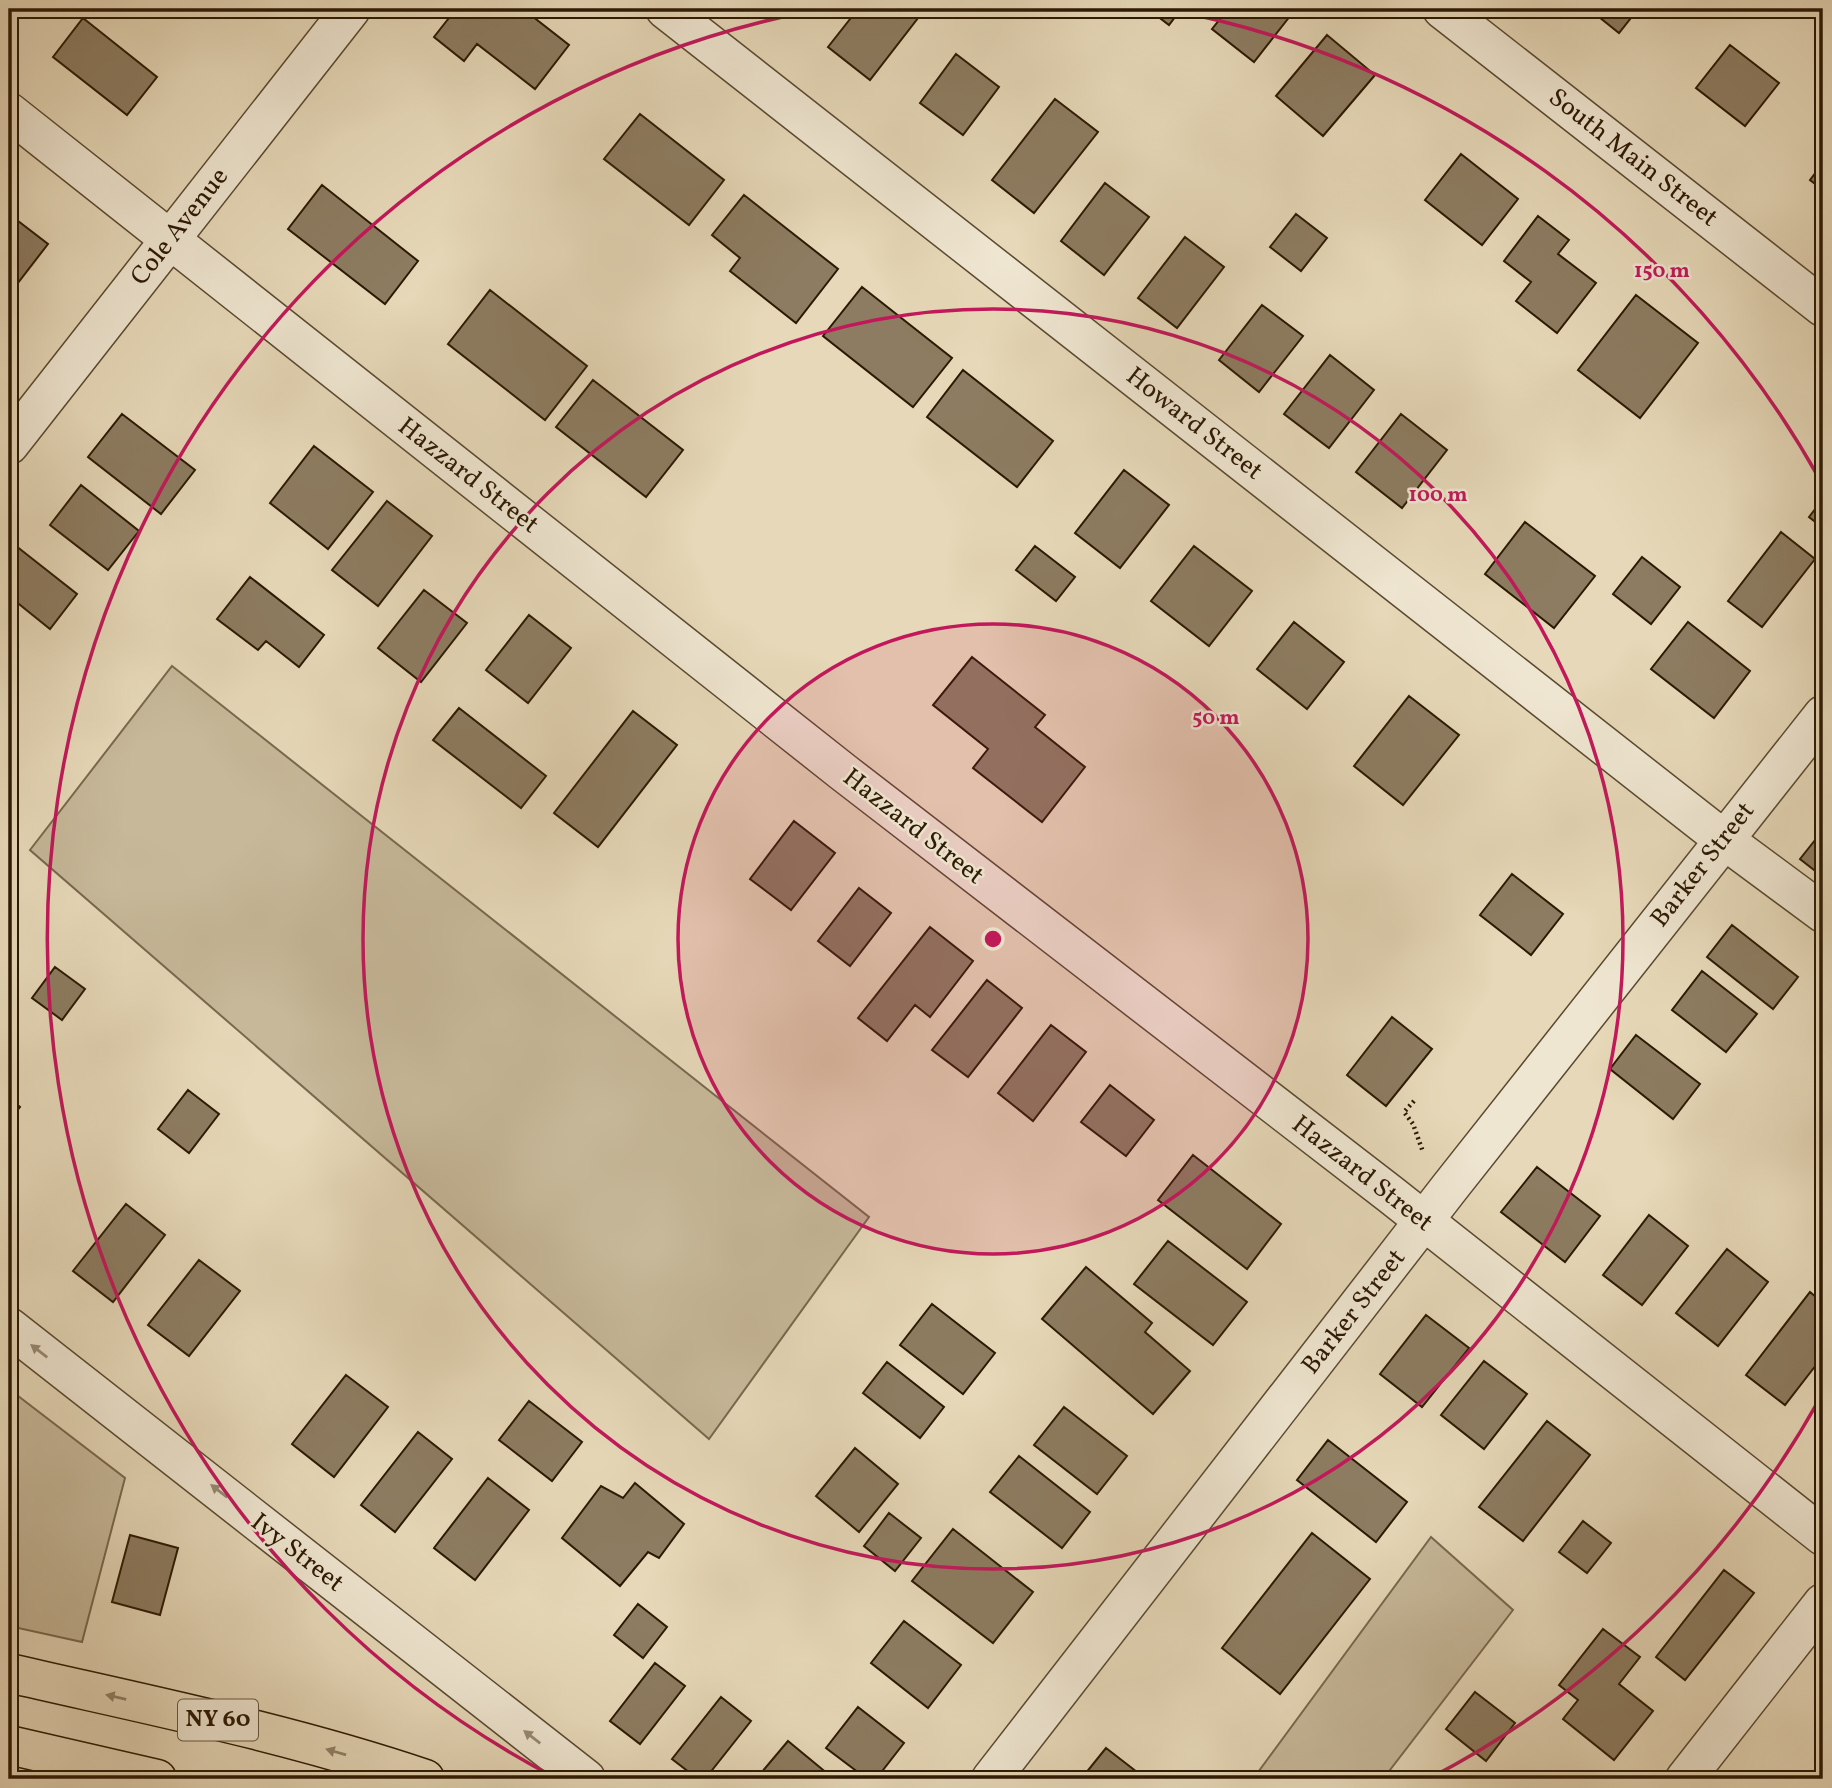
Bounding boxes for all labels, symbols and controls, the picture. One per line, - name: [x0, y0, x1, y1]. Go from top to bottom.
- street label: South Main Street: [1541, 80, 1725, 236]
- street label: Cole Avenue: [122, 160, 238, 294]
- text: 150 m: [1634, 257, 1690, 286]
- street label: Howard Street: [1118, 359, 1270, 489]
- street label: Hazzard Street: [390, 409, 546, 543]
- text: 100 m: [1408, 481, 1468, 510]
- text: 50 m: [1192, 704, 1240, 733]
- street label: Hazzard Street: [835, 760, 991, 894]
- street label: Barker Street: [1643, 795, 1763, 935]
- centre of rings: [981, 927, 1005, 951]
- street label: Hazzard Street: [1284, 1107, 1440, 1241]
- street label: Barker Street: [1294, 1242, 1414, 1382]
- one-way arrow: [31, 1343, 49, 1358]
- one-way arrow: [210, 1483, 228, 1498]
- street label: Ivy Street: [243, 1505, 351, 1601]
- one-way arrow: [105, 1691, 127, 1702]
- road number: NY 60: [178, 1700, 258, 1740]
- one-way arrow: [524, 1730, 542, 1745]
- one-way arrow: [325, 1746, 347, 1757]

